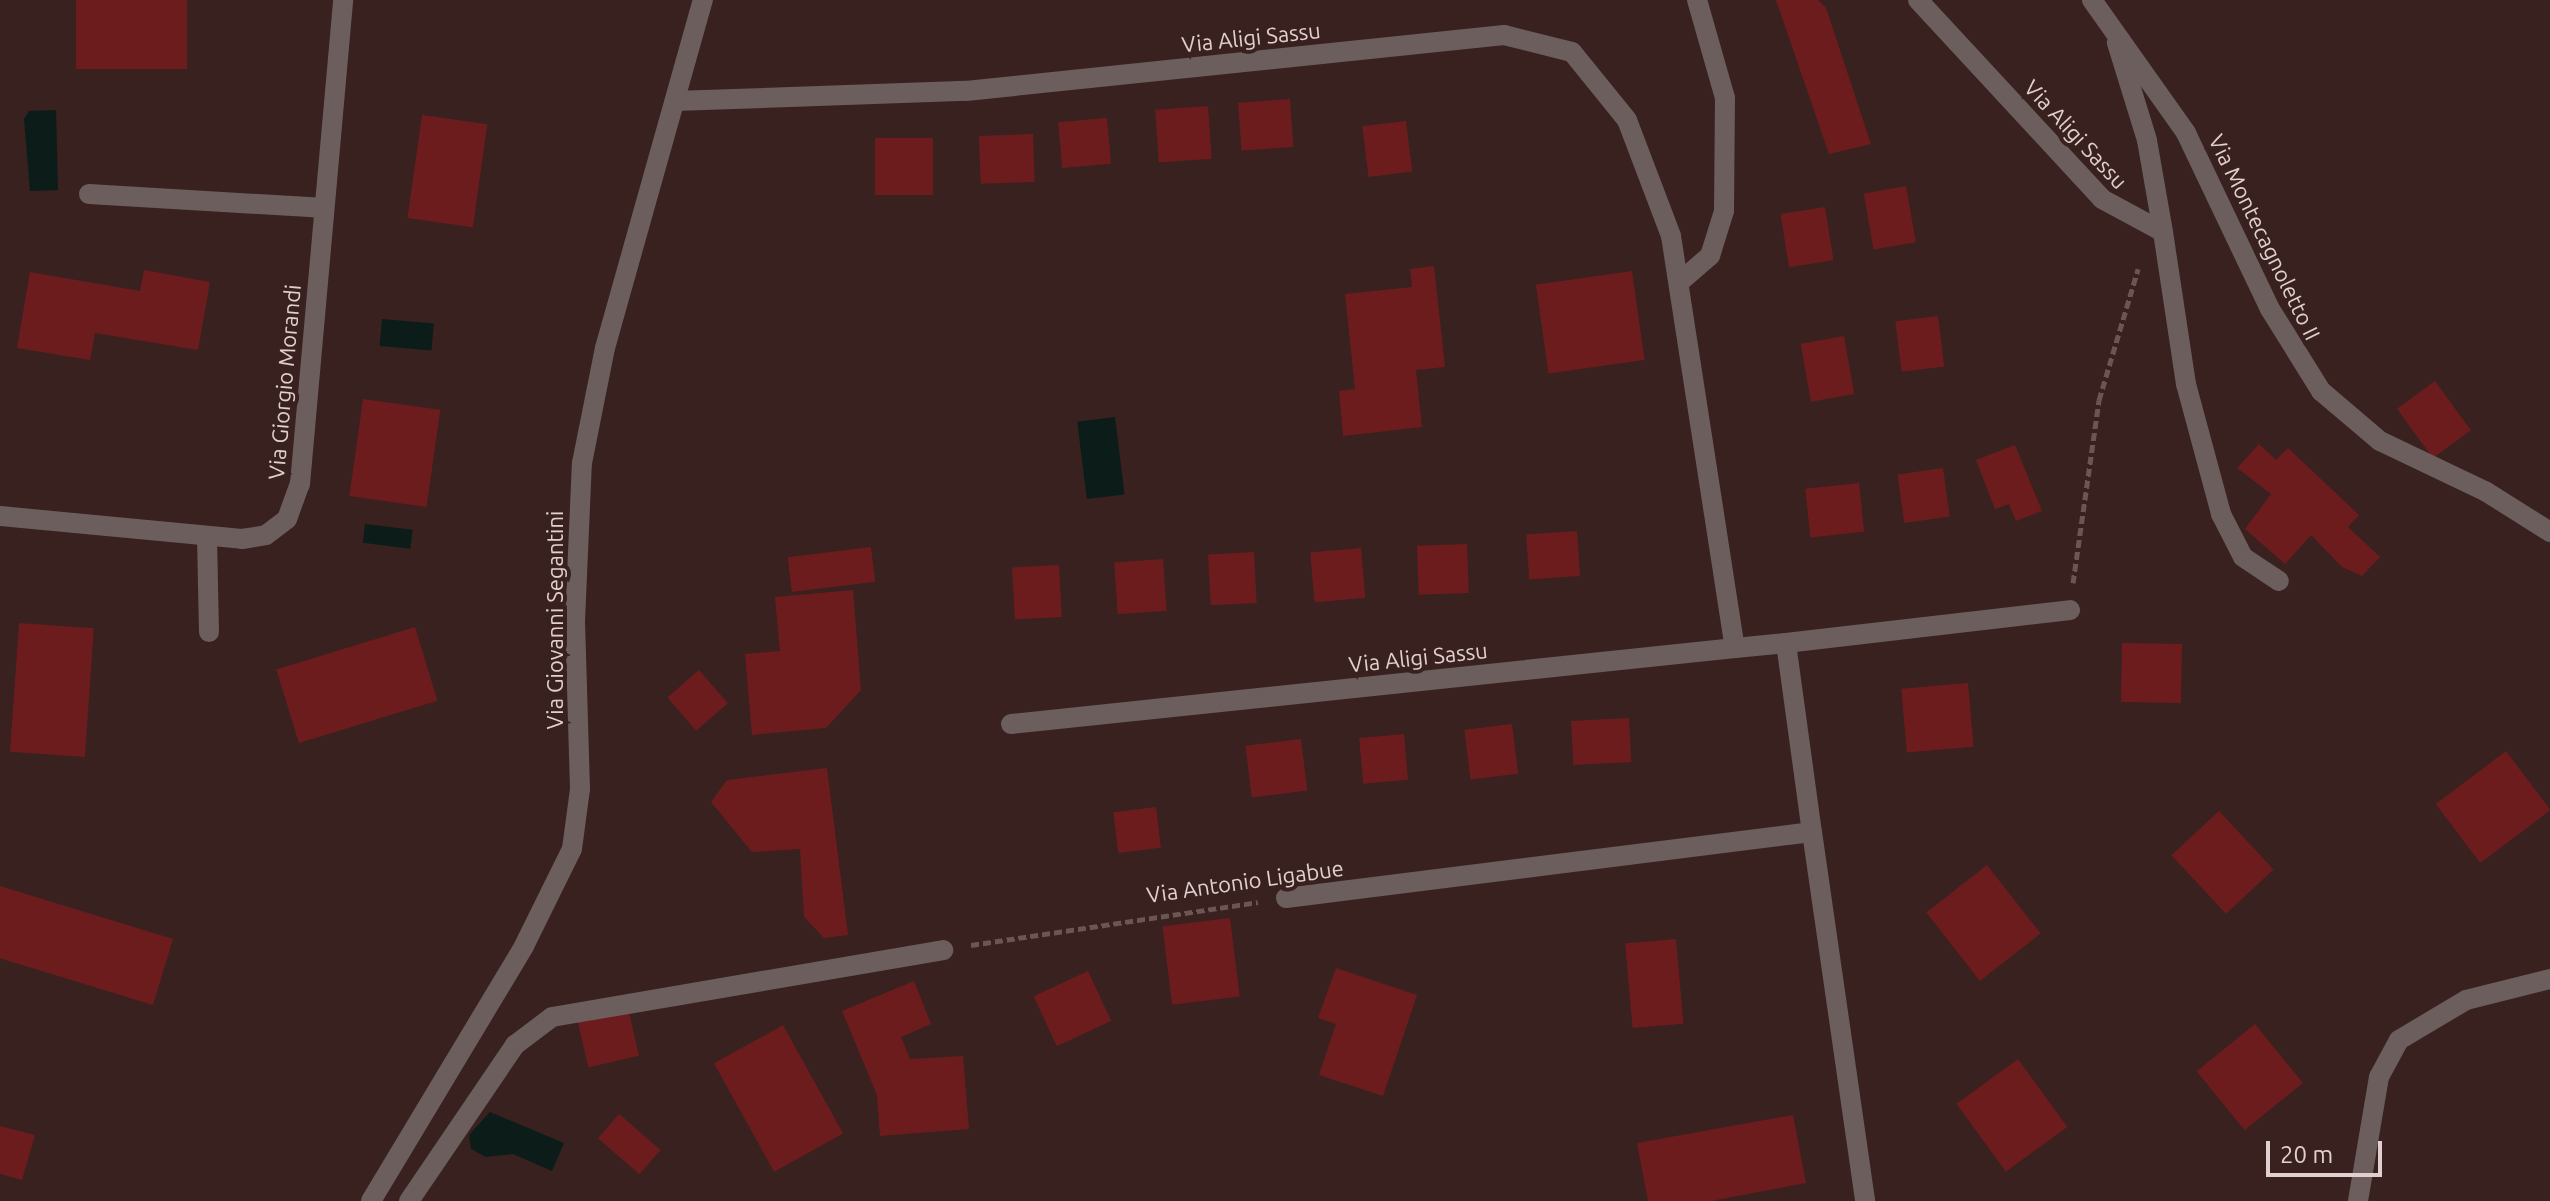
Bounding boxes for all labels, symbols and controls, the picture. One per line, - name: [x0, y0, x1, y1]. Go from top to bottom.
- street label: Via Aligi Sassu: [1180, 17, 1322, 57]
- street label: Via Aligi Sassu: [2019, 74, 2133, 194]
- street label: Via Montecagnoletto II: [2204, 130, 2326, 344]
- street label: Via Giorgio Morandi: [262, 283, 306, 481]
- street label: Via Giovanni Segantini: [542, 511, 568, 729]
- street label: Via Aligi Sassu: [1347, 637, 1489, 677]
- street label: Via Antonio Ligabue: [1145, 854, 1345, 908]
- scale bar: [2270, 1125, 2386, 1175]
- text: 20 m: [2280, 1141, 2333, 1168]

